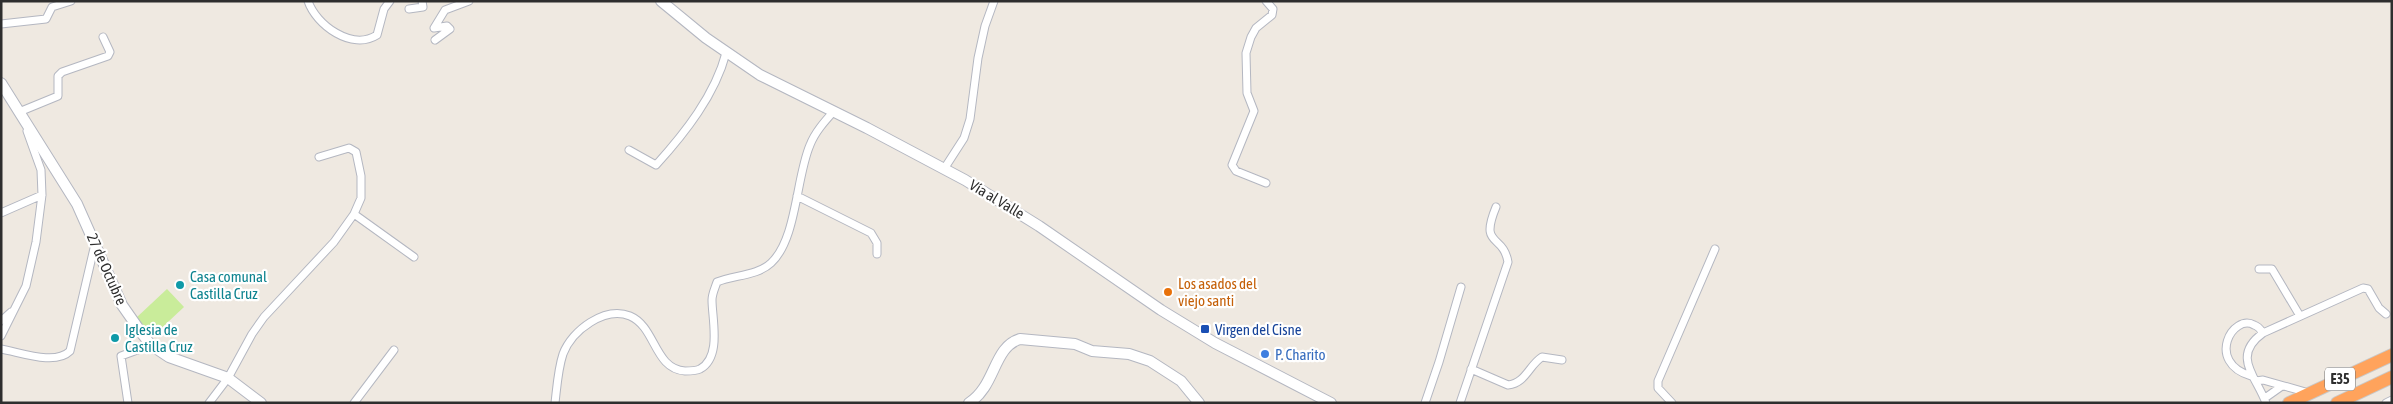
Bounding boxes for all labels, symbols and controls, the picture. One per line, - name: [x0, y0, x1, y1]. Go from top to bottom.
- street label: Vía al Valle: [966, 176, 1028, 222]
- street label: 27 de Octubre: [84, 231, 130, 308]
- place label: Casa comunal Castilla Cruz: [190, 268, 267, 302]
- place label: Los asados del viejo santi: [1178, 275, 1257, 309]
- marker: Casa comunal Castilla Cruz: [174, 279, 186, 291]
- marker: Los asados del viejo santi: [1162, 286, 1174, 298]
- place label: Iglesia de Castilla Cruz: [125, 321, 193, 355]
- place label: Virgen del Cisne: [1215, 321, 1302, 338]
- marker: Virgen del Cisne: [1199, 323, 1211, 335]
- marker: Iglesia de Castilla Cruz: [109, 332, 121, 344]
- place label: P. Charito: [1275, 346, 1326, 363]
- marker: P. Charito: [1259, 348, 1271, 360]
- road number: E35: [2325, 368, 2355, 390]

